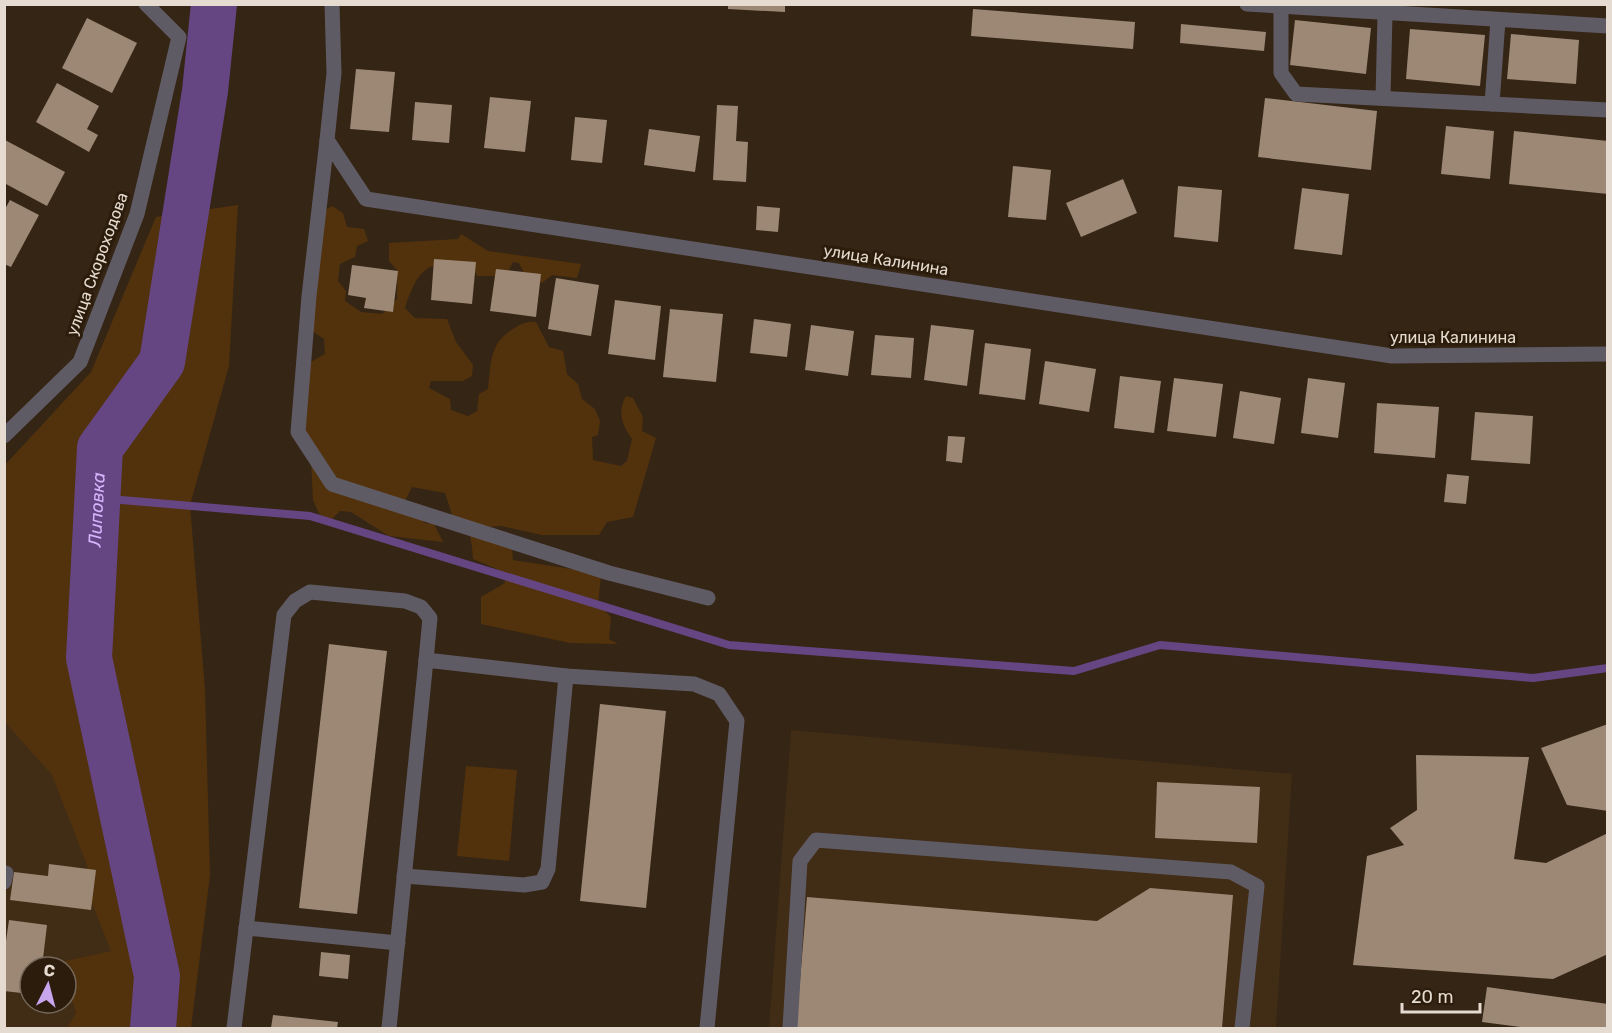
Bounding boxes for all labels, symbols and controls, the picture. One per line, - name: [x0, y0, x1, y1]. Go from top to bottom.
- street label: улица Скороходова: [62, 190, 132, 338]
- street label: улица Калинина: [822, 241, 950, 279]
- street label: улица Калинина: [1390, 328, 1516, 347]
- water label: Липовка: [84, 471, 110, 548]
- north arrow: [18, 955, 78, 1015]
- text: С: [43, 961, 56, 981]
- scale bar: [1402, 976, 1480, 1014]
- text: 20 m: [1411, 986, 1453, 1008]

